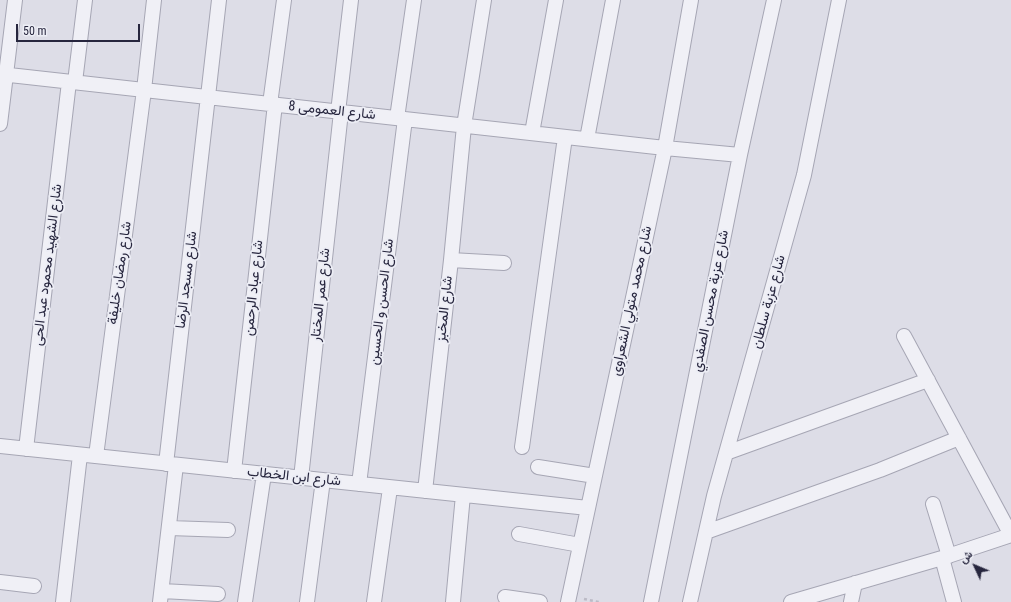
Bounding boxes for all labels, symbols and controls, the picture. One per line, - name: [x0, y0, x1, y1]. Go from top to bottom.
- scale bar: [18, 16, 142, 42]
- text: 50 m: [23, 24, 47, 38]
- street label: شارع العمومى 8: [287, 98, 377, 124]
- street label: شارع الشهيد محمود عبد الحى: [30, 183, 66, 347]
- street label: شارع رمضان خليفة: [104, 220, 136, 326]
- street label: شارع محمد متولي الشعراوى: [608, 224, 656, 378]
- street label: شارع عزبة محسن الصفدي: [689, 229, 733, 373]
- street label: شارع مسجد الرضا: [173, 230, 201, 330]
- street label: شارع الحسن و الحسين: [366, 238, 398, 366]
- street label: شارع عباد الرحمن: [241, 239, 267, 337]
- street label: شارع عمر المختار: [308, 247, 334, 343]
- street label: شارع عزبة سلطان: [748, 253, 790, 351]
- street label: شارع المخبز: [433, 275, 457, 343]
- street label: شارع ابن الخطاب: [246, 464, 342, 490]
- north arrow: [955, 546, 995, 586]
- text: ش: [957, 548, 975, 567]

